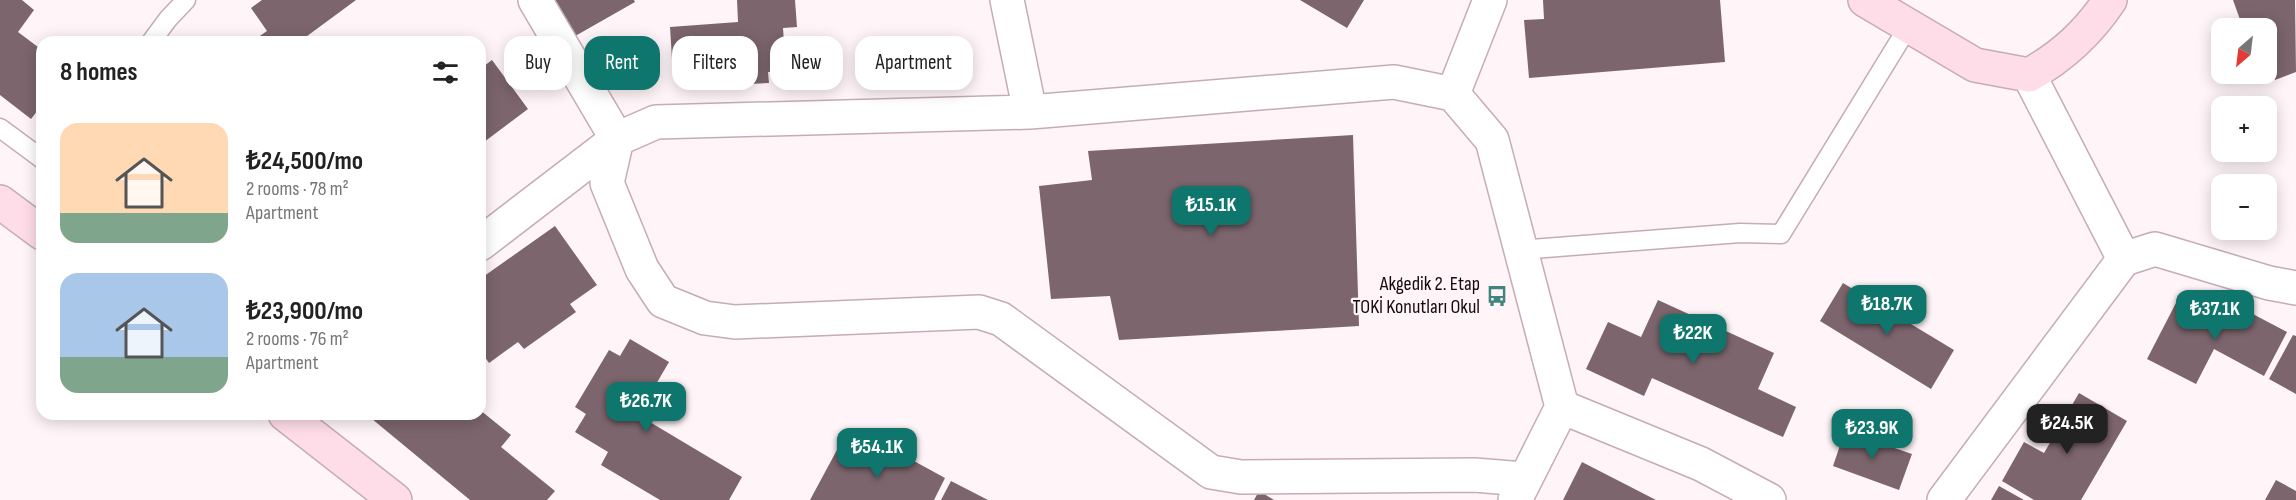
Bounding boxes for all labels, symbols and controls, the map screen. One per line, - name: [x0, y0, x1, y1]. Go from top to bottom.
- north arrow: [2211, 18, 2277, 84]
- map controls: [2211, 18, 2277, 240]
- chip: Buy: [504, 36, 572, 90]
- chip: Rent: [584, 36, 660, 90]
- chip: Filters: [672, 36, 758, 90]
- chip: New: [770, 36, 843, 90]
- chip: Apartment: [855, 36, 973, 90]
- icon: filters: [429, 56, 462, 89]
- text: 8 homes: [60, 57, 138, 88]
- button: +: [2211, 96, 2277, 162]
- text: ₺24,500/mo: [246, 146, 363, 177]
- icon: home: [108, 147, 180, 219]
- button: −: [2211, 174, 2277, 240]
- text: 2 rooms · 78 m²: [246, 177, 349, 201]
- pin: ₺15.1K: [1162, 186, 1260, 237]
- text: ₺15.1K: [1186, 193, 1236, 217]
- text: Apartment: [246, 201, 319, 225]
- place label: Akgedik 2. Etap TOKİ Konutları Okul: [1353, 272, 1480, 319]
- bus stop icon: Akgedik 2. Etap TOKİ Konutları Okul: [1485, 284, 1509, 308]
- pin: ₺18.7K: [1838, 285, 1936, 336]
- pin: ₺37.1K: [2166, 290, 2264, 341]
- text: ₺18.7K: [1861, 292, 1913, 316]
- text: ₺23,900/mo: [246, 296, 363, 327]
- icon: home: [108, 297, 180, 369]
- text: ₺37.1K: [2190, 297, 2240, 321]
- pin: ₺22K: [1657, 314, 1729, 365]
- text: ₺22K: [1674, 321, 1712, 345]
- text: 2 rooms · 76 m²: [246, 327, 349, 351]
- text: Apartment: [246, 351, 319, 375]
- pin: ₺26.7K: [597, 382, 695, 433]
- text: ₺26.7K: [620, 389, 672, 413]
- pin: ₺24.5K: [2018, 404, 2116, 455]
- pin: ₺23.9K: [1823, 409, 1921, 460]
- text: ₺24.5K: [2041, 411, 2093, 435]
- text: ₺23.9K: [1846, 416, 1898, 440]
- pin: ₺54.1K: [828, 428, 926, 479]
- text: ₺54.1K: [851, 435, 903, 459]

